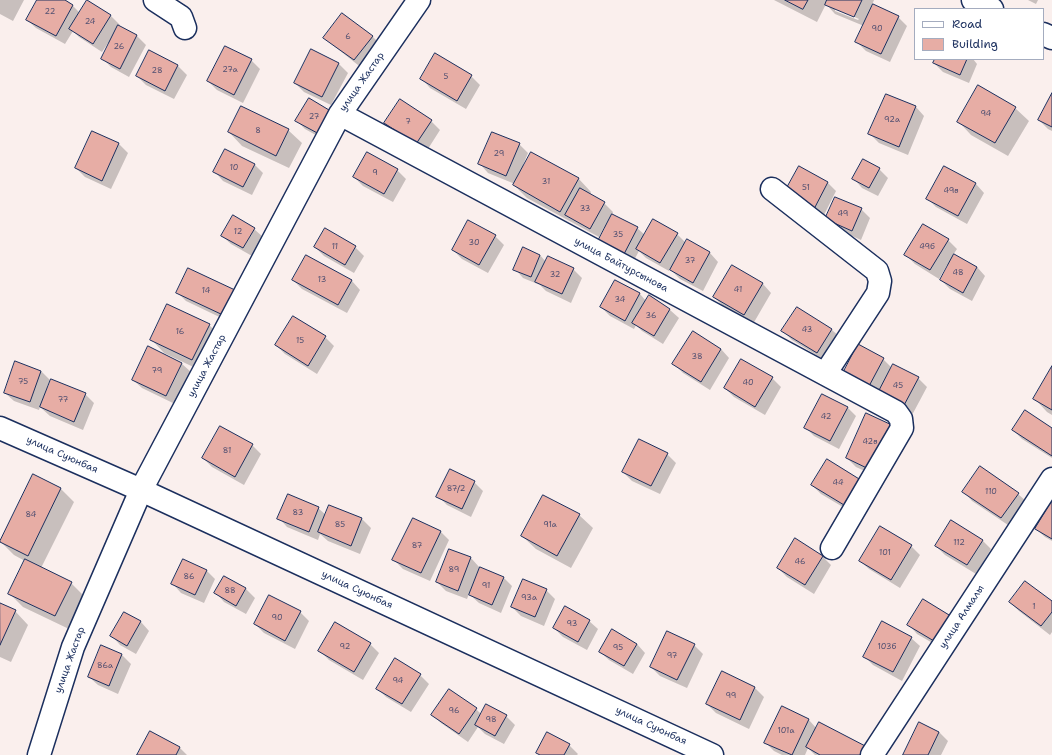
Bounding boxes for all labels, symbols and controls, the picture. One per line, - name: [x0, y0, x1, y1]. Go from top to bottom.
- house number: 22: [45, 7, 55, 17]
- legend: [914, 8, 1044, 60]
- text: Road: [952, 16, 982, 32]
- house number: 24: [85, 17, 95, 27]
- house number: 90: [871, 24, 883, 34]
- house number: 6: [345, 32, 351, 42]
- text: Building: [952, 36, 998, 52]
- house number: 26: [114, 42, 124, 52]
- street label: улица Жастар: [337, 50, 387, 114]
- house number: 27а: [222, 65, 238, 75]
- house number: 28: [152, 66, 162, 76]
- house number: 5: [444, 72, 448, 82]
- house number: 94: [981, 109, 991, 119]
- house number: 27: [309, 112, 319, 122]
- house number: 92а: [884, 115, 900, 125]
- house number: 7: [405, 117, 411, 127]
- house number: 8: [255, 126, 261, 136]
- house number: 29: [494, 149, 504, 159]
- house number: 10: [230, 163, 238, 173]
- house number: 9: [372, 168, 378, 178]
- house number: 31: [542, 177, 550, 187]
- house number: 51: [802, 183, 810, 193]
- house number: 49в: [943, 186, 959, 196]
- house number: 33: [580, 204, 590, 214]
- house number: 49: [838, 209, 848, 219]
- house number: 12: [234, 227, 242, 237]
- house number: 35: [613, 230, 623, 240]
- street label: улица Байтурсынова: [572, 235, 670, 295]
- house number: 30: [468, 238, 480, 248]
- house number: 11: [332, 242, 338, 252]
- house number: 49б: [919, 242, 935, 252]
- house number: 37: [685, 256, 695, 266]
- house number: 48: [952, 268, 964, 278]
- house number: 32: [550, 270, 560, 280]
- house number: 13: [318, 275, 326, 285]
- house number: 41: [734, 285, 742, 295]
- house number: 14: [202, 286, 210, 296]
- house number: 34: [615, 295, 625, 305]
- house number: 36: [646, 311, 656, 321]
- house number: 43: [802, 325, 812, 335]
- house number: 16: [176, 327, 184, 337]
- street label: улица Жастар: [185, 332, 229, 400]
- house number: 15: [296, 336, 304, 346]
- house number: 38: [692, 352, 702, 362]
- house number: 79: [152, 366, 162, 376]
- house number: 75: [18, 377, 28, 387]
- house number: 40: [742, 378, 754, 388]
- house number: 45: [893, 381, 903, 391]
- house number: 77: [58, 395, 68, 405]
- house number: 42: [821, 412, 831, 422]
- street label: улица Суюнбая: [24, 434, 100, 476]
- house number: 42в: [863, 437, 877, 447]
- house number: 81: [223, 446, 231, 456]
- house number: 44: [833, 478, 843, 488]
- house number: 87/2: [447, 484, 465, 494]
- house number: 110: [985, 487, 997, 497]
- house number: 83: [293, 508, 303, 518]
- house number: 84: [26, 510, 36, 520]
- house number: 85: [335, 520, 345, 530]
- house number: 91а: [543, 520, 557, 530]
- house number: 112: [953, 538, 965, 548]
- house number: 87: [412, 541, 422, 551]
- house number: 101: [879, 548, 891, 558]
- house number: 46: [794, 557, 806, 567]
- house number: 89: [449, 565, 459, 575]
- street label: улица Суюнбая: [319, 568, 395, 612]
- house number: 86: [184, 572, 194, 582]
- house number: 91: [482, 581, 490, 591]
- street label: улица Алмалы: [937, 583, 987, 651]
- house number: 88: [224, 586, 236, 596]
- house number: 93а: [521, 593, 537, 603]
- house number: 1: [1032, 602, 1036, 612]
- house number: 90: [271, 613, 283, 623]
- house number: 93: [567, 619, 577, 629]
- street label: улица Жастар: [52, 625, 88, 695]
- house number: 92: [340, 642, 350, 652]
- house number: 103б: [878, 642, 896, 652]
- house number: 95: [613, 643, 623, 653]
- house number: 97: [667, 651, 677, 661]
- house number: 86а: [97, 661, 113, 671]
- house number: 94: [393, 676, 403, 686]
- house number: 99: [726, 691, 736, 701]
- street label: улица Суюнбая: [613, 704, 689, 748]
- house number: 96: [448, 706, 460, 716]
- house number: 98: [485, 715, 497, 725]
- house number: 101а: [778, 726, 794, 736]

